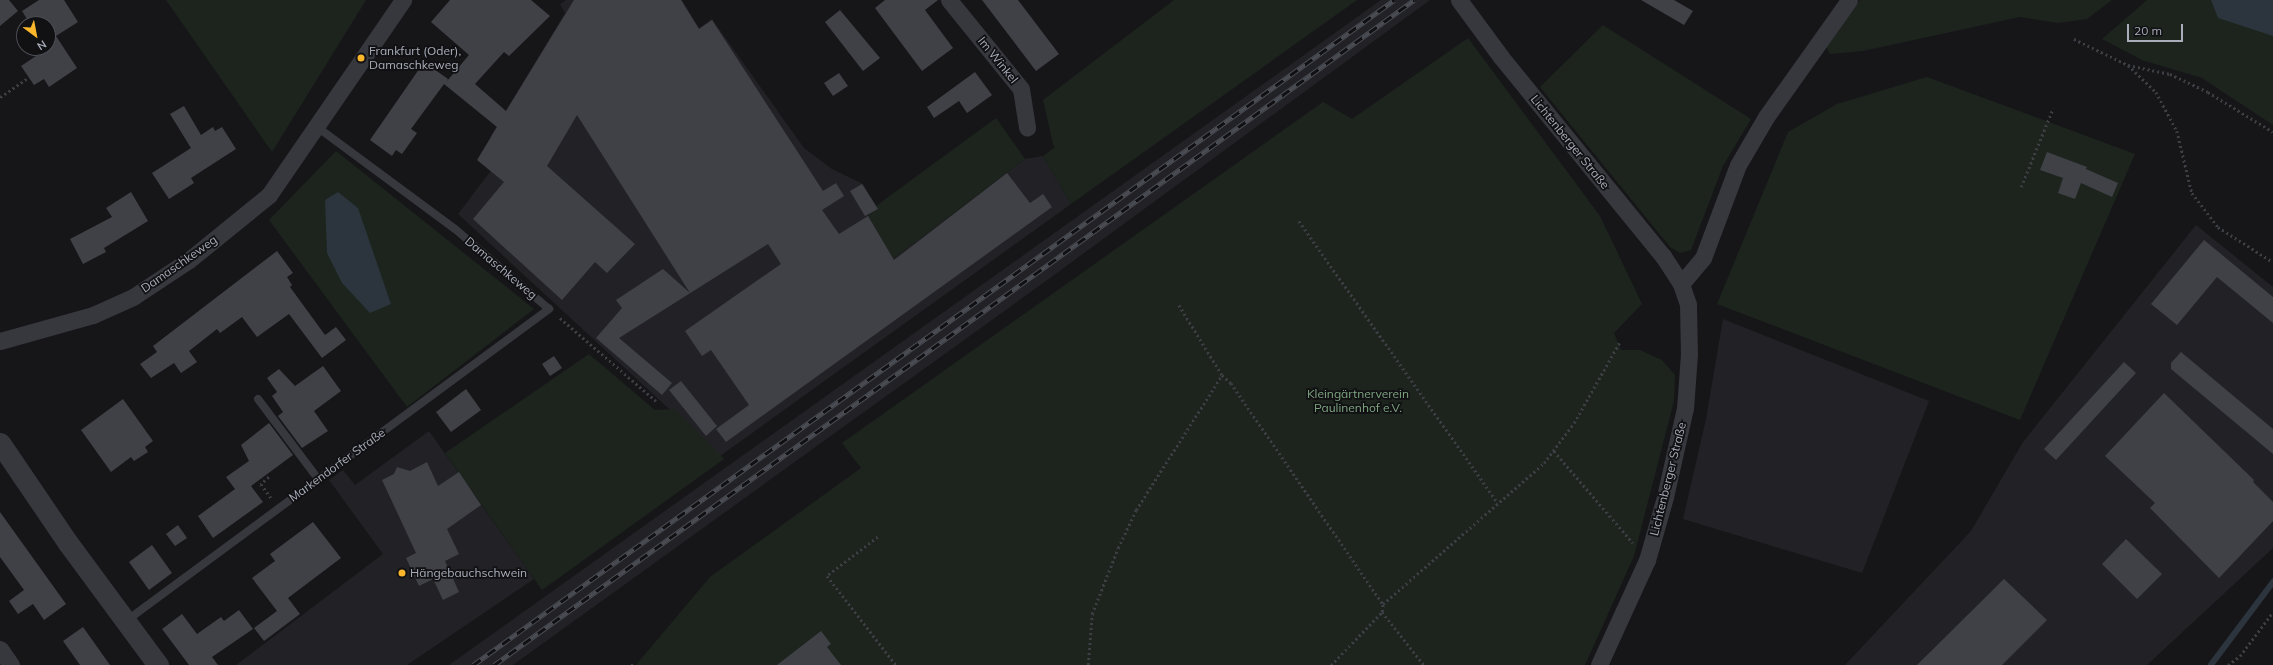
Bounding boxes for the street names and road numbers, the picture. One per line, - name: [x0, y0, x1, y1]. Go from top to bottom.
- street label: Im Winkel: [975, 34, 1021, 86]
- street label: Lichtenberger Straße: [1528, 92, 1612, 192]
- street label: Damaschkeweg: [138, 232, 220, 296]
- street label: Damaschkeweg: [462, 234, 540, 302]
- street label: Lichtenberger Straße: [1647, 421, 1689, 537]
- street label: Markendorfer Straße: [286, 425, 388, 505]

